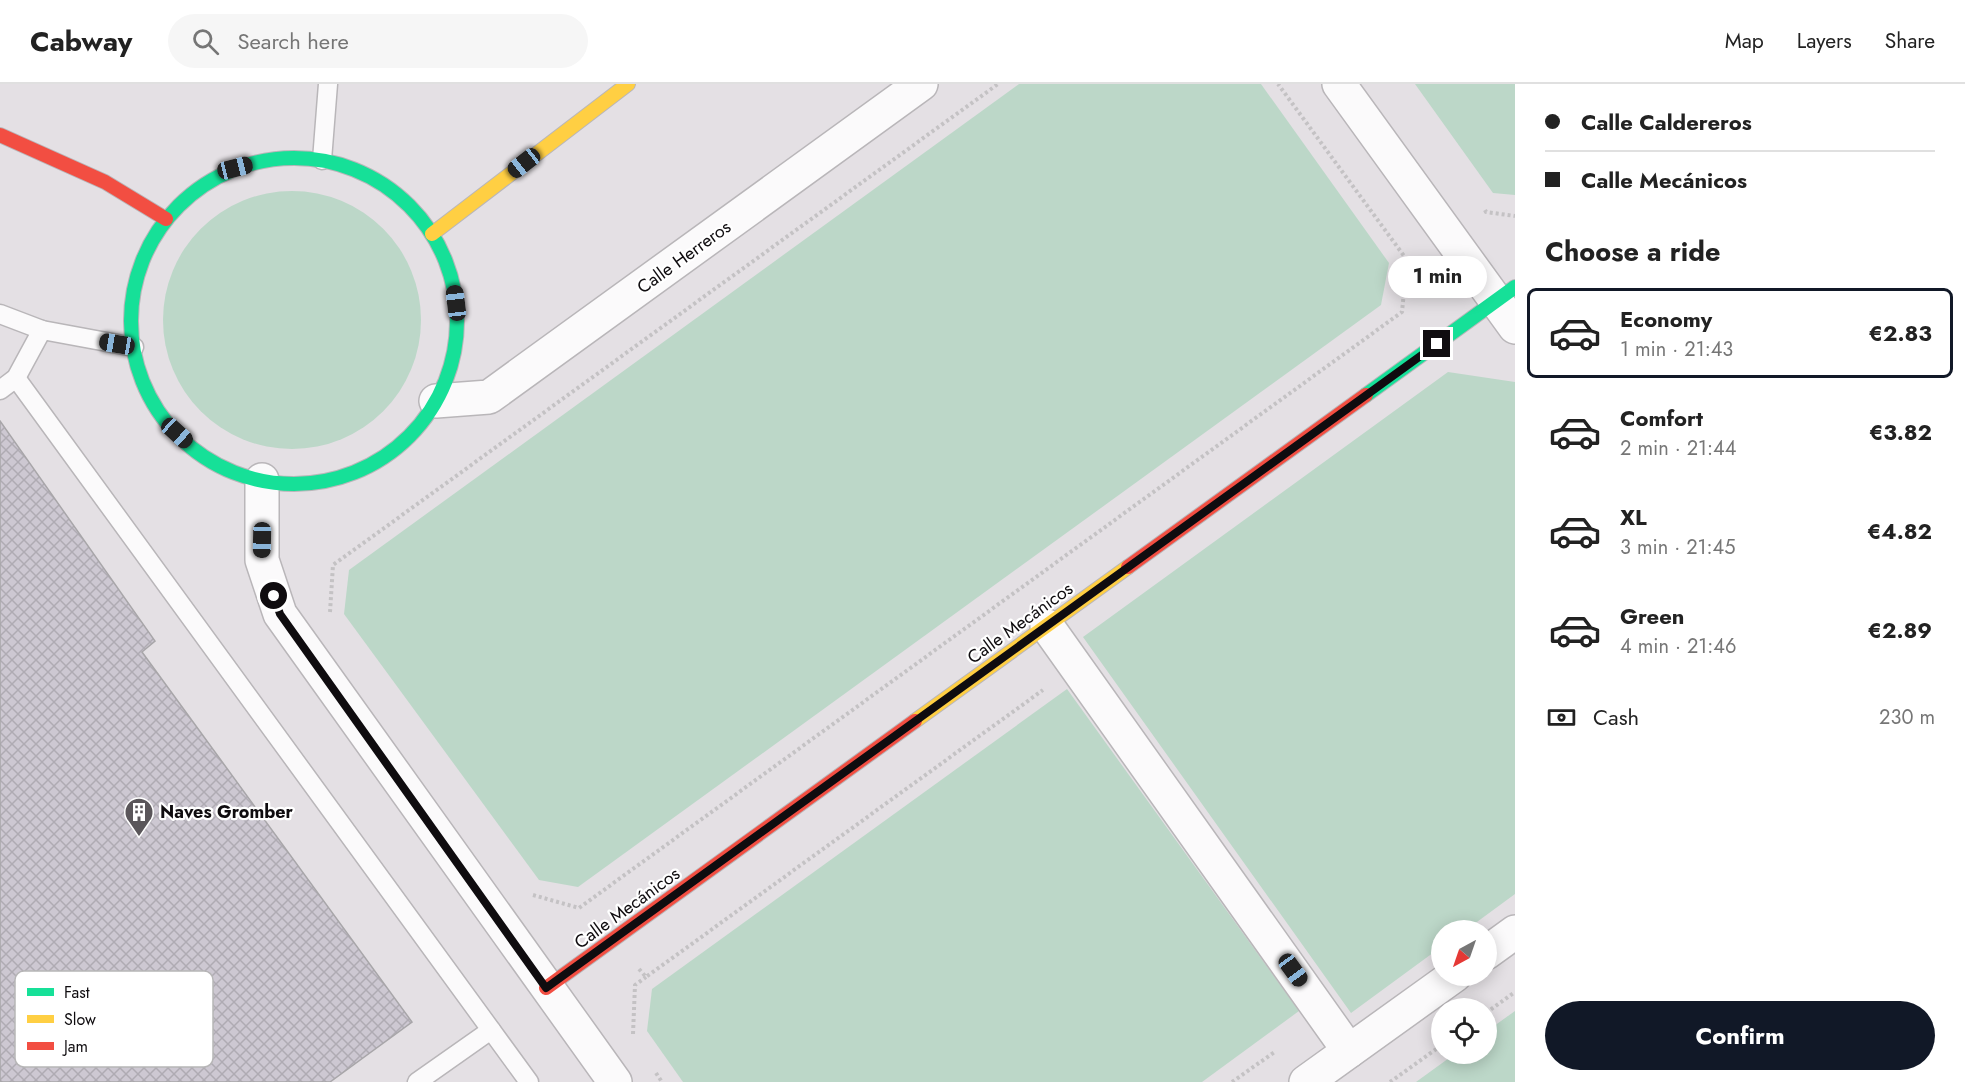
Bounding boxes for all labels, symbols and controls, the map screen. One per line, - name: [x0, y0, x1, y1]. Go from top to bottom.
- search box: [168, 14, 588, 68]
- text: Cabway: [30, 21, 132, 62]
- icon: search: [189, 25, 222, 58]
- text: Search here: [237, 25, 349, 57]
- text: Map: [1725, 26, 1764, 56]
- text: Layers: [1797, 26, 1852, 56]
- text: Share: [1885, 26, 1935, 56]
- text: Calle Caldereros: [1581, 106, 1752, 138]
- car: [504, 145, 544, 181]
- car: [215, 155, 255, 181]
- text: Calle Mecánicos: [1581, 164, 1747, 196]
- street label: Calle Herreros: [632, 214, 736, 300]
- text: Choose a ride: [1545, 232, 1720, 271]
- callout: 1 min: [1388, 257, 1486, 299]
- text: 1 min: [1413, 262, 1462, 291]
- car: [445, 284, 467, 322]
- text: Economy: [1620, 303, 1712, 335]
- icon: car: [1548, 306, 1602, 360]
- text: €2.83: [1869, 317, 1932, 349]
- route end: [1423, 330, 1450, 357]
- car: [98, 332, 136, 356]
- text: 1 min · 21:43: [1620, 335, 1733, 364]
- text: Comfort: [1620, 402, 1703, 434]
- icon: car: [1548, 405, 1602, 459]
- car: [158, 414, 196, 452]
- text: €3.82: [1869, 416, 1932, 448]
- text: 2 min · 21:44: [1620, 434, 1736, 463]
- text: XL: [1620, 501, 1647, 533]
- icon: car: [1548, 504, 1602, 558]
- text: €4.82: [1867, 515, 1932, 547]
- car: [253, 522, 271, 558]
- text: 3 min · 21:45: [1620, 533, 1736, 562]
- street label: Calle Mecánicos: [962, 576, 1078, 670]
- route start: [260, 582, 287, 609]
- text: Green: [1620, 600, 1684, 632]
- icon: car: [1548, 603, 1602, 657]
- text: €2.89: [1868, 614, 1932, 646]
- text: 4 min · 21:46: [1620, 632, 1737, 661]
- icon: cash: [1545, 701, 1578, 734]
- text: Cash: [1593, 701, 1639, 733]
- text: 230 m: [1879, 703, 1935, 732]
- building icon: Naves Gromber: [123, 796, 155, 838]
- place label: Naves Gromber: [160, 799, 294, 825]
- street label: Calle Mecánicos: [569, 861, 685, 955]
- north arrow: [1431, 920, 1497, 986]
- map controls: [1431, 920, 1497, 1064]
- car: [1275, 950, 1311, 990]
- legend: [15, 971, 213, 1067]
- text: Fast: [64, 981, 90, 1004]
- button: locate: [1431, 998, 1497, 1064]
- button: Confirm: [1545, 1001, 1935, 1070]
- text: Slow: [64, 1008, 96, 1031]
- text: Jam: [62, 1035, 88, 1058]

